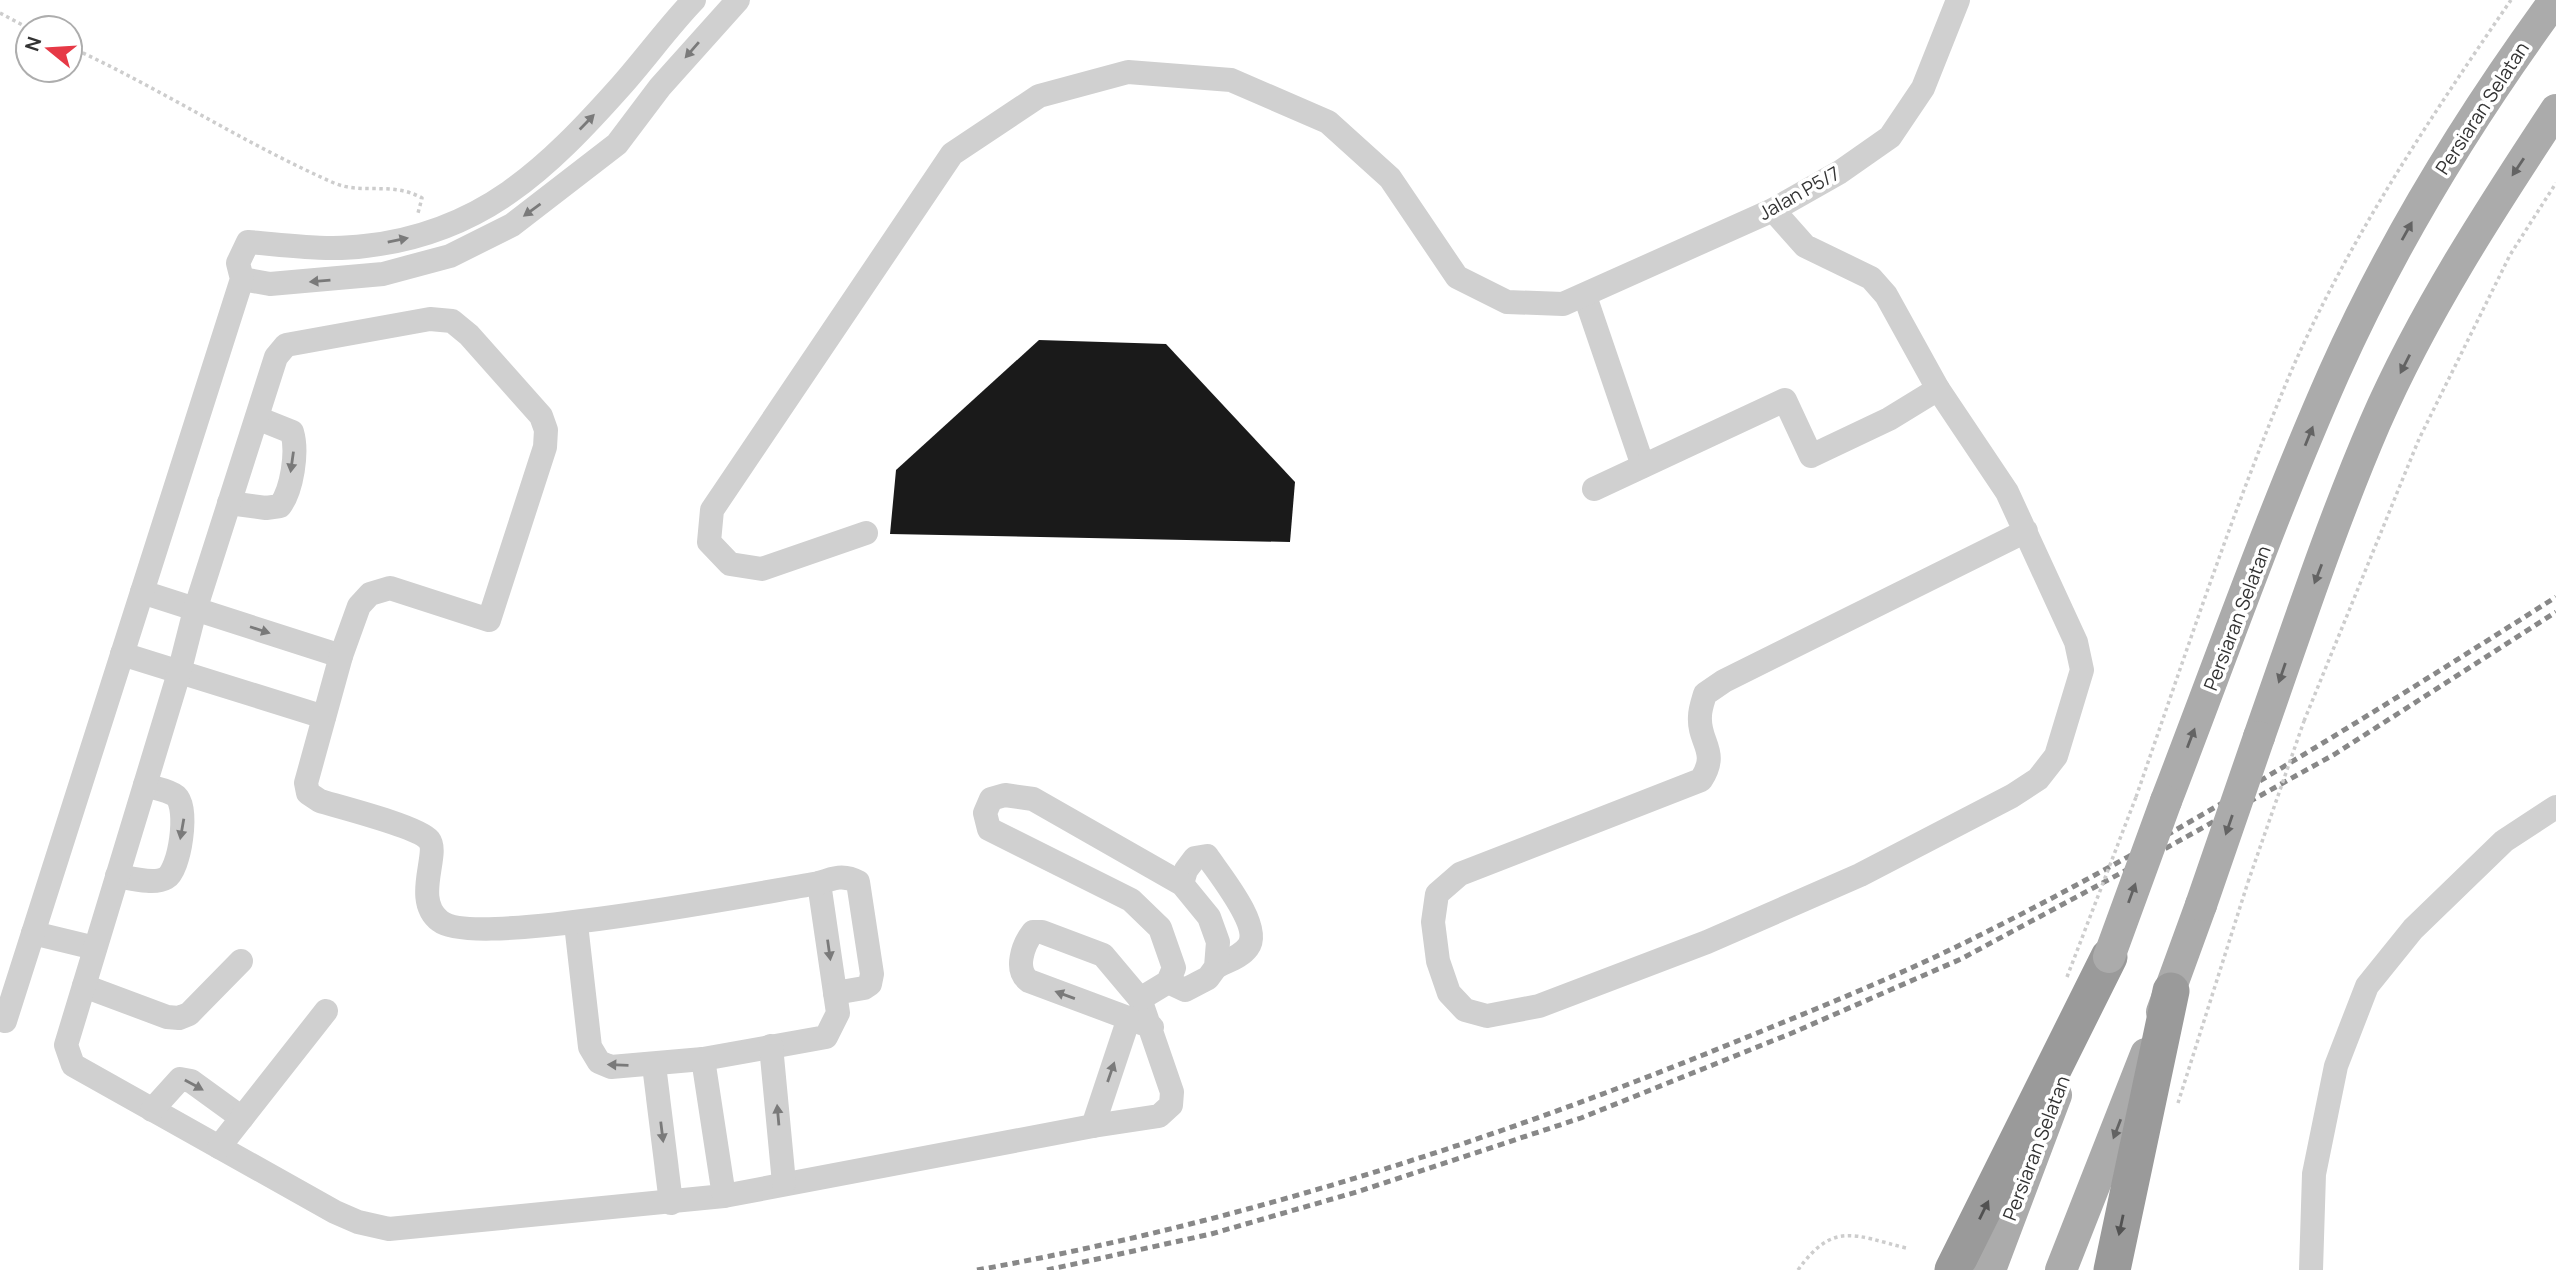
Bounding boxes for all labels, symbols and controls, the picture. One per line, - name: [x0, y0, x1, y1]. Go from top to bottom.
- north arrow: [14, 14, 84, 84]
- text: N: [18, 33, 47, 54]
- street label: Persiaran Selatan: [2429, 37, 2535, 179]
- one-way arrow: [684, 41, 699, 59]
- one-way arrow: [578, 114, 594, 131]
- one-way arrow: [2511, 158, 2525, 176]
- street label: Jalan P5/7: [1754, 160, 1844, 226]
- one-way arrow: [523, 203, 541, 217]
- one-way arrow: [2401, 221, 2413, 240]
- one-way arrow: [387, 234, 409, 245]
- one-way arrow: [309, 276, 331, 287]
- one-way arrow: [2400, 354, 2411, 374]
- one-way arrow: [2304, 425, 2315, 446]
- one-way arrow: [286, 451, 297, 473]
- street label: Persiaran Selatan: [2197, 542, 2277, 694]
- one-way arrow: [2312, 564, 2323, 585]
- one-way arrow: [250, 626, 271, 636]
- one-way arrow: [2276, 663, 2287, 684]
- one-way arrow: [2185, 727, 2196, 748]
- one-way arrow: [2223, 814, 2234, 835]
- one-way arrow: [176, 818, 187, 840]
- one-way arrow: [2127, 883, 2138, 904]
- one-way arrow: [824, 939, 835, 961]
- one-way arrow: [1054, 989, 1075, 1000]
- one-way arrow: [607, 1060, 629, 1071]
- one-way arrow: [1106, 1061, 1117, 1082]
- street label: Persiaran Selatan: [1996, 1072, 2076, 1224]
- one-way arrow: [185, 1079, 205, 1091]
- one-way arrow: [772, 1104, 783, 1126]
- one-way arrow: [2111, 1119, 2122, 1140]
- one-way arrow: [657, 1122, 668, 1144]
- one-way arrow: [1979, 1200, 1990, 1220]
- one-way arrow: [2116, 1214, 2127, 1236]

